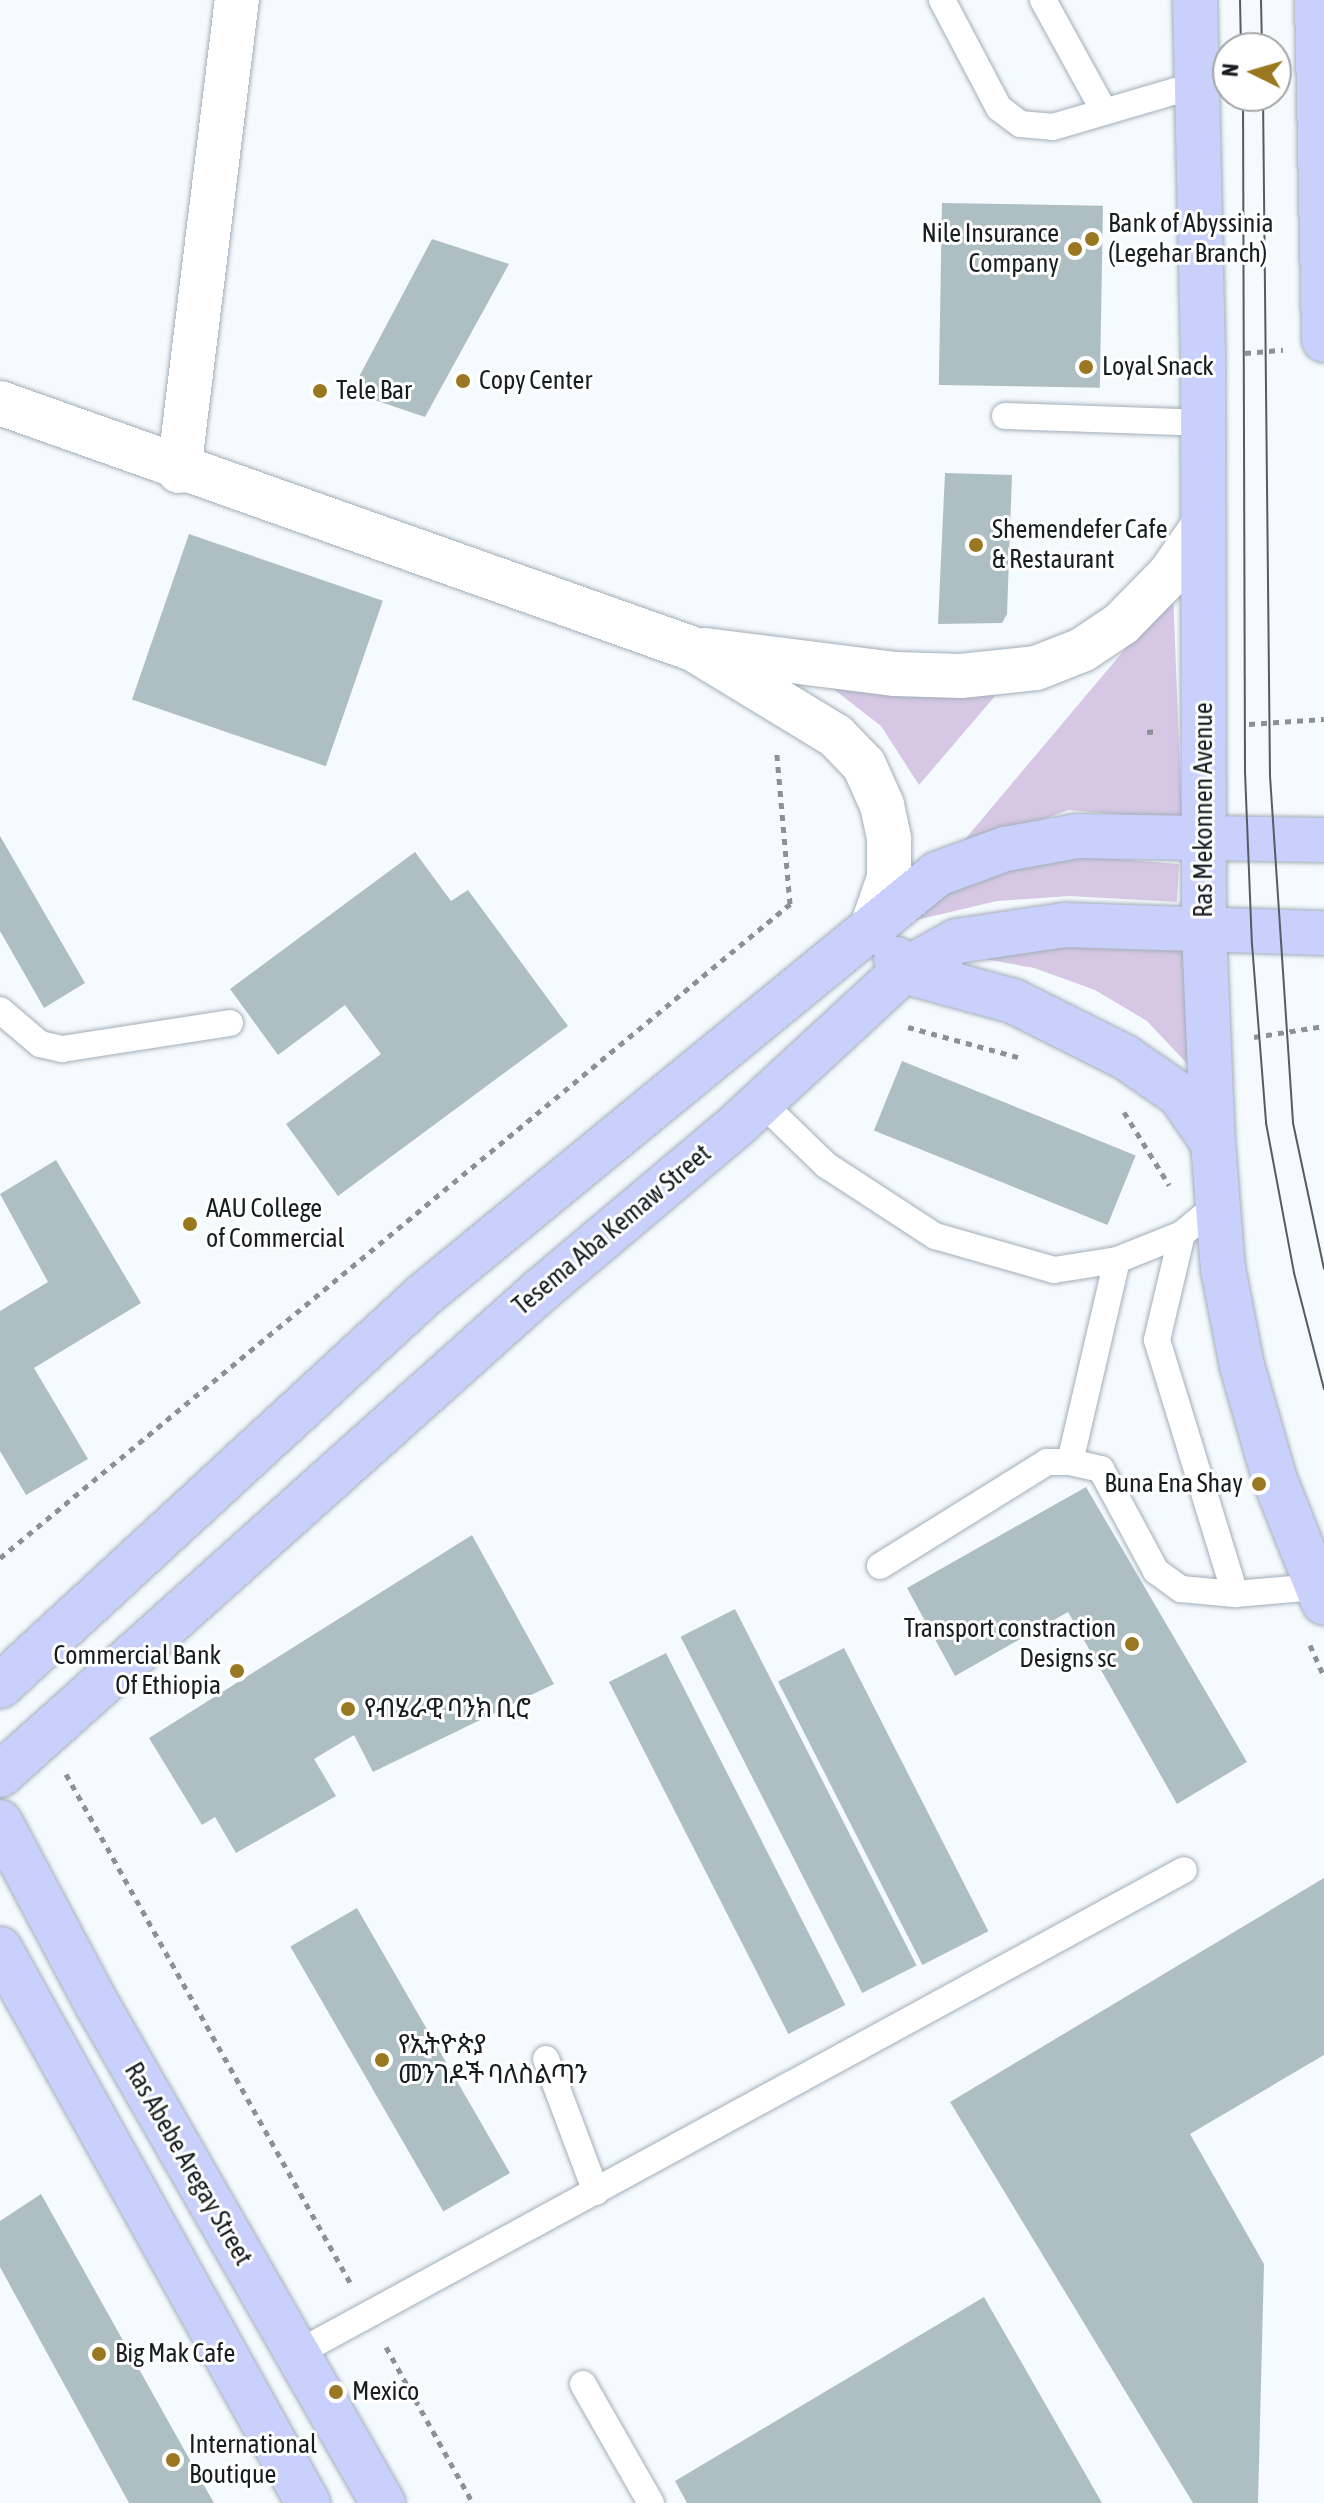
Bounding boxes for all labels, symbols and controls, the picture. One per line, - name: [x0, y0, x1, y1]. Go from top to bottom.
- north arrow: [1212, 32, 1292, 112]
- text: N: [1217, 62, 1244, 78]
- place label: Bank of Abyssinia (Legehar Branch): [1108, 208, 1274, 270]
- place label: Nile Insurance Company: [921, 218, 1059, 280]
- marker: Bank of Abyssinia (Legehar Branch): [1083, 230, 1101, 248]
- marker: Nile Insurance Company: [1066, 240, 1084, 258]
- place label: Loyal Snack: [1102, 351, 1214, 383]
- marker: Loyal Snack: [1077, 358, 1095, 376]
- place label: Copy Center: [479, 365, 592, 397]
- marker: Copy Center: [454, 372, 472, 390]
- place label: Tele Bar: [336, 375, 412, 407]
- marker: Tele Bar: [311, 382, 329, 400]
- place label: Shemendefer Cafe & Restaurant: [992, 514, 1168, 576]
- marker: Shemendefer Cafe & Restaurant: [967, 536, 985, 554]
- street label: Ras Mekonnen Avenue: [1188, 702, 1220, 918]
- street label: Tesema Aba Kemaw Street: [507, 1138, 717, 1322]
- place label: AAU College of Commercial: [206, 1193, 344, 1254]
- marker: AAU College of Commercial: [181, 1215, 199, 1233]
- place label: Buna Ena Shay: [1104, 1468, 1243, 1500]
- marker: Buna Ena Shay: [1250, 1475, 1268, 1493]
- place label: Transport constraction Designs sc: [904, 1613, 1116, 1674]
- marker: Transport constraction Designs sc: [1123, 1635, 1141, 1653]
- place label: Commercial Bank Of Ethiopia: [54, 1640, 221, 1702]
- marker: Commercial Bank Of Ethiopia: [228, 1662, 246, 1680]
- place label: የብሄራዊ ባንክ ቢሮ: [364, 1693, 531, 1725]
- marker: የብሄራዊ ባንክ ቢሮ: [339, 1700, 357, 1718]
- place label: የኢትዮጵያ መንገዶች ባለስልጣን: [398, 2029, 588, 2090]
- marker: የኢትዮጵያ መንገዶች ባለስልጣን: [373, 2051, 391, 2069]
- street label: Ras Abebe Aregay Street: [117, 2057, 259, 2271]
- place label: Big Mak Cafe: [115, 2338, 235, 2370]
- marker: Big Mak Cafe: [90, 2345, 108, 2363]
- place label: Mexico: [352, 2376, 419, 2408]
- marker: Mexico: [327, 2383, 345, 2401]
- place label: International Boutique: [189, 2429, 317, 2490]
- marker: International Boutique: [164, 2451, 182, 2469]

